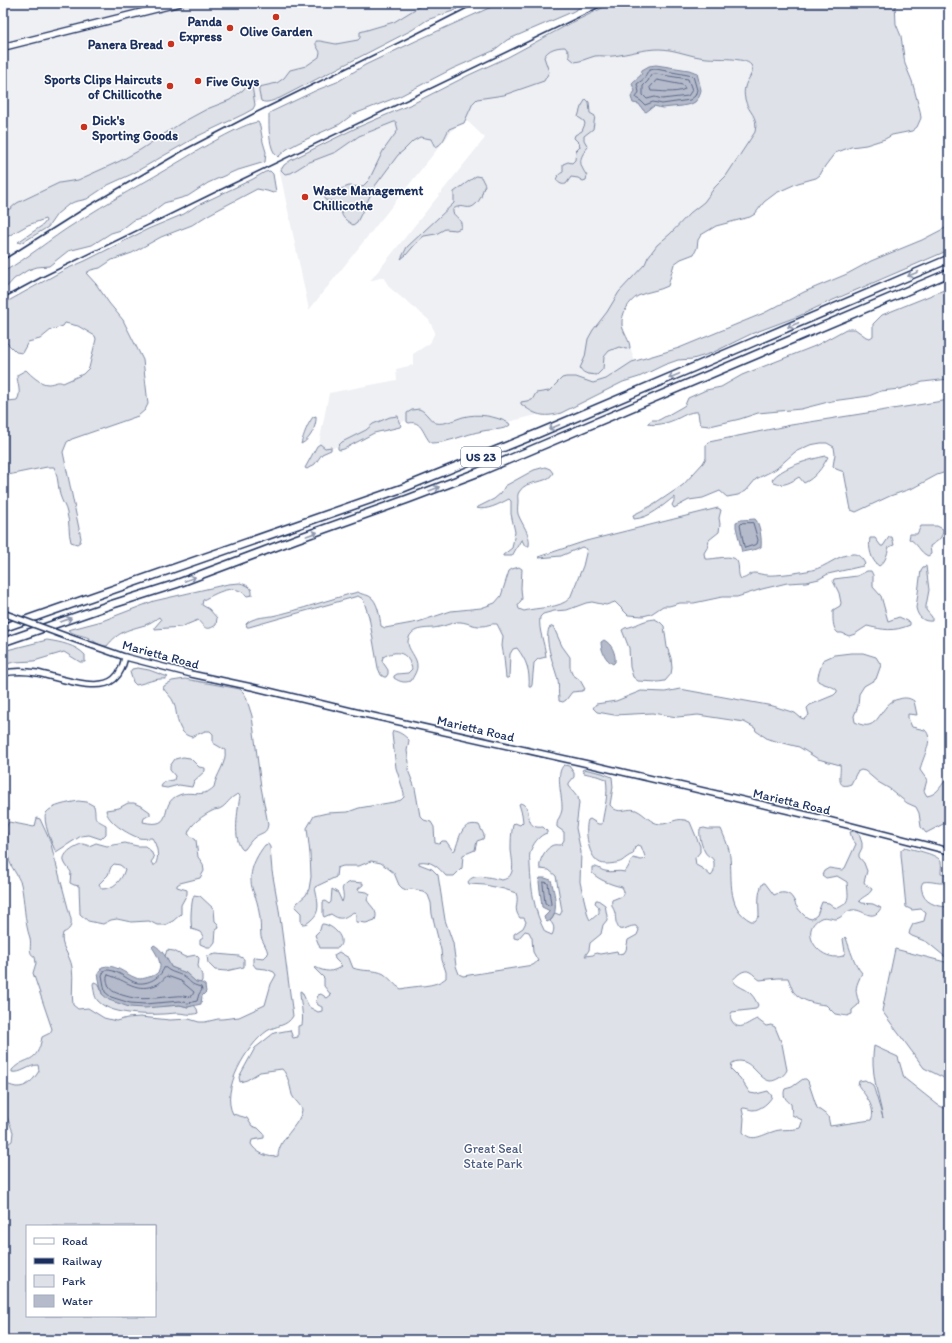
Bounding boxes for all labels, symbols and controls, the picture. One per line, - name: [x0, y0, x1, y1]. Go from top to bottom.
- marker: Olive Garden: [271, 12, 281, 22]
- place label: Panda Express: [179, 14, 223, 45]
- marker: Panda Express: [225, 23, 235, 33]
- place label: Olive Garden: [240, 24, 313, 39]
- place label: Panera Bread: [88, 37, 164, 52]
- marker: Panera Bread: [166, 39, 176, 49]
- place label: Sports Clips Haircuts of Chillicothe: [44, 72, 162, 102]
- place label: Five Guys: [206, 74, 259, 90]
- marker: Five Guys: [193, 76, 203, 86]
- marker: Sports Clips Haircuts of Chillicothe: [165, 81, 175, 91]
- place label: Dick's Sporting Goods: [92, 113, 178, 144]
- marker: Dick's Sporting Goods: [79, 122, 89, 132]
- place label: Waste Management Chillicothe: [313, 183, 423, 213]
- marker: Waste Management Chillicothe: [300, 192, 310, 202]
- one-way arrow: [908, 271, 920, 279]
- one-way arrow: [788, 322, 800, 329]
- one-way arrow: [668, 373, 680, 380]
- one-way arrow: [549, 424, 561, 431]
- road number: US 23: [461, 447, 501, 467]
- one-way arrow: [427, 485, 439, 493]
- one-way arrow: [305, 529, 317, 537]
- one-way arrow: [183, 574, 195, 582]
- one-way arrow: [60, 615, 72, 623]
- street label: Marietta Road: [121, 637, 201, 672]
- street label: Marietta Road: [436, 712, 516, 745]
- street label: Marietta Road: [752, 785, 832, 818]
- park label: Great Seal State Park: [464, 1141, 523, 1171]
- legend: [26, 1225, 156, 1317]
- text: Road: [62, 1234, 88, 1248]
- text: Railway: [62, 1254, 102, 1268]
- text: Park: [62, 1274, 86, 1288]
- text: Water: [62, 1294, 93, 1308]

